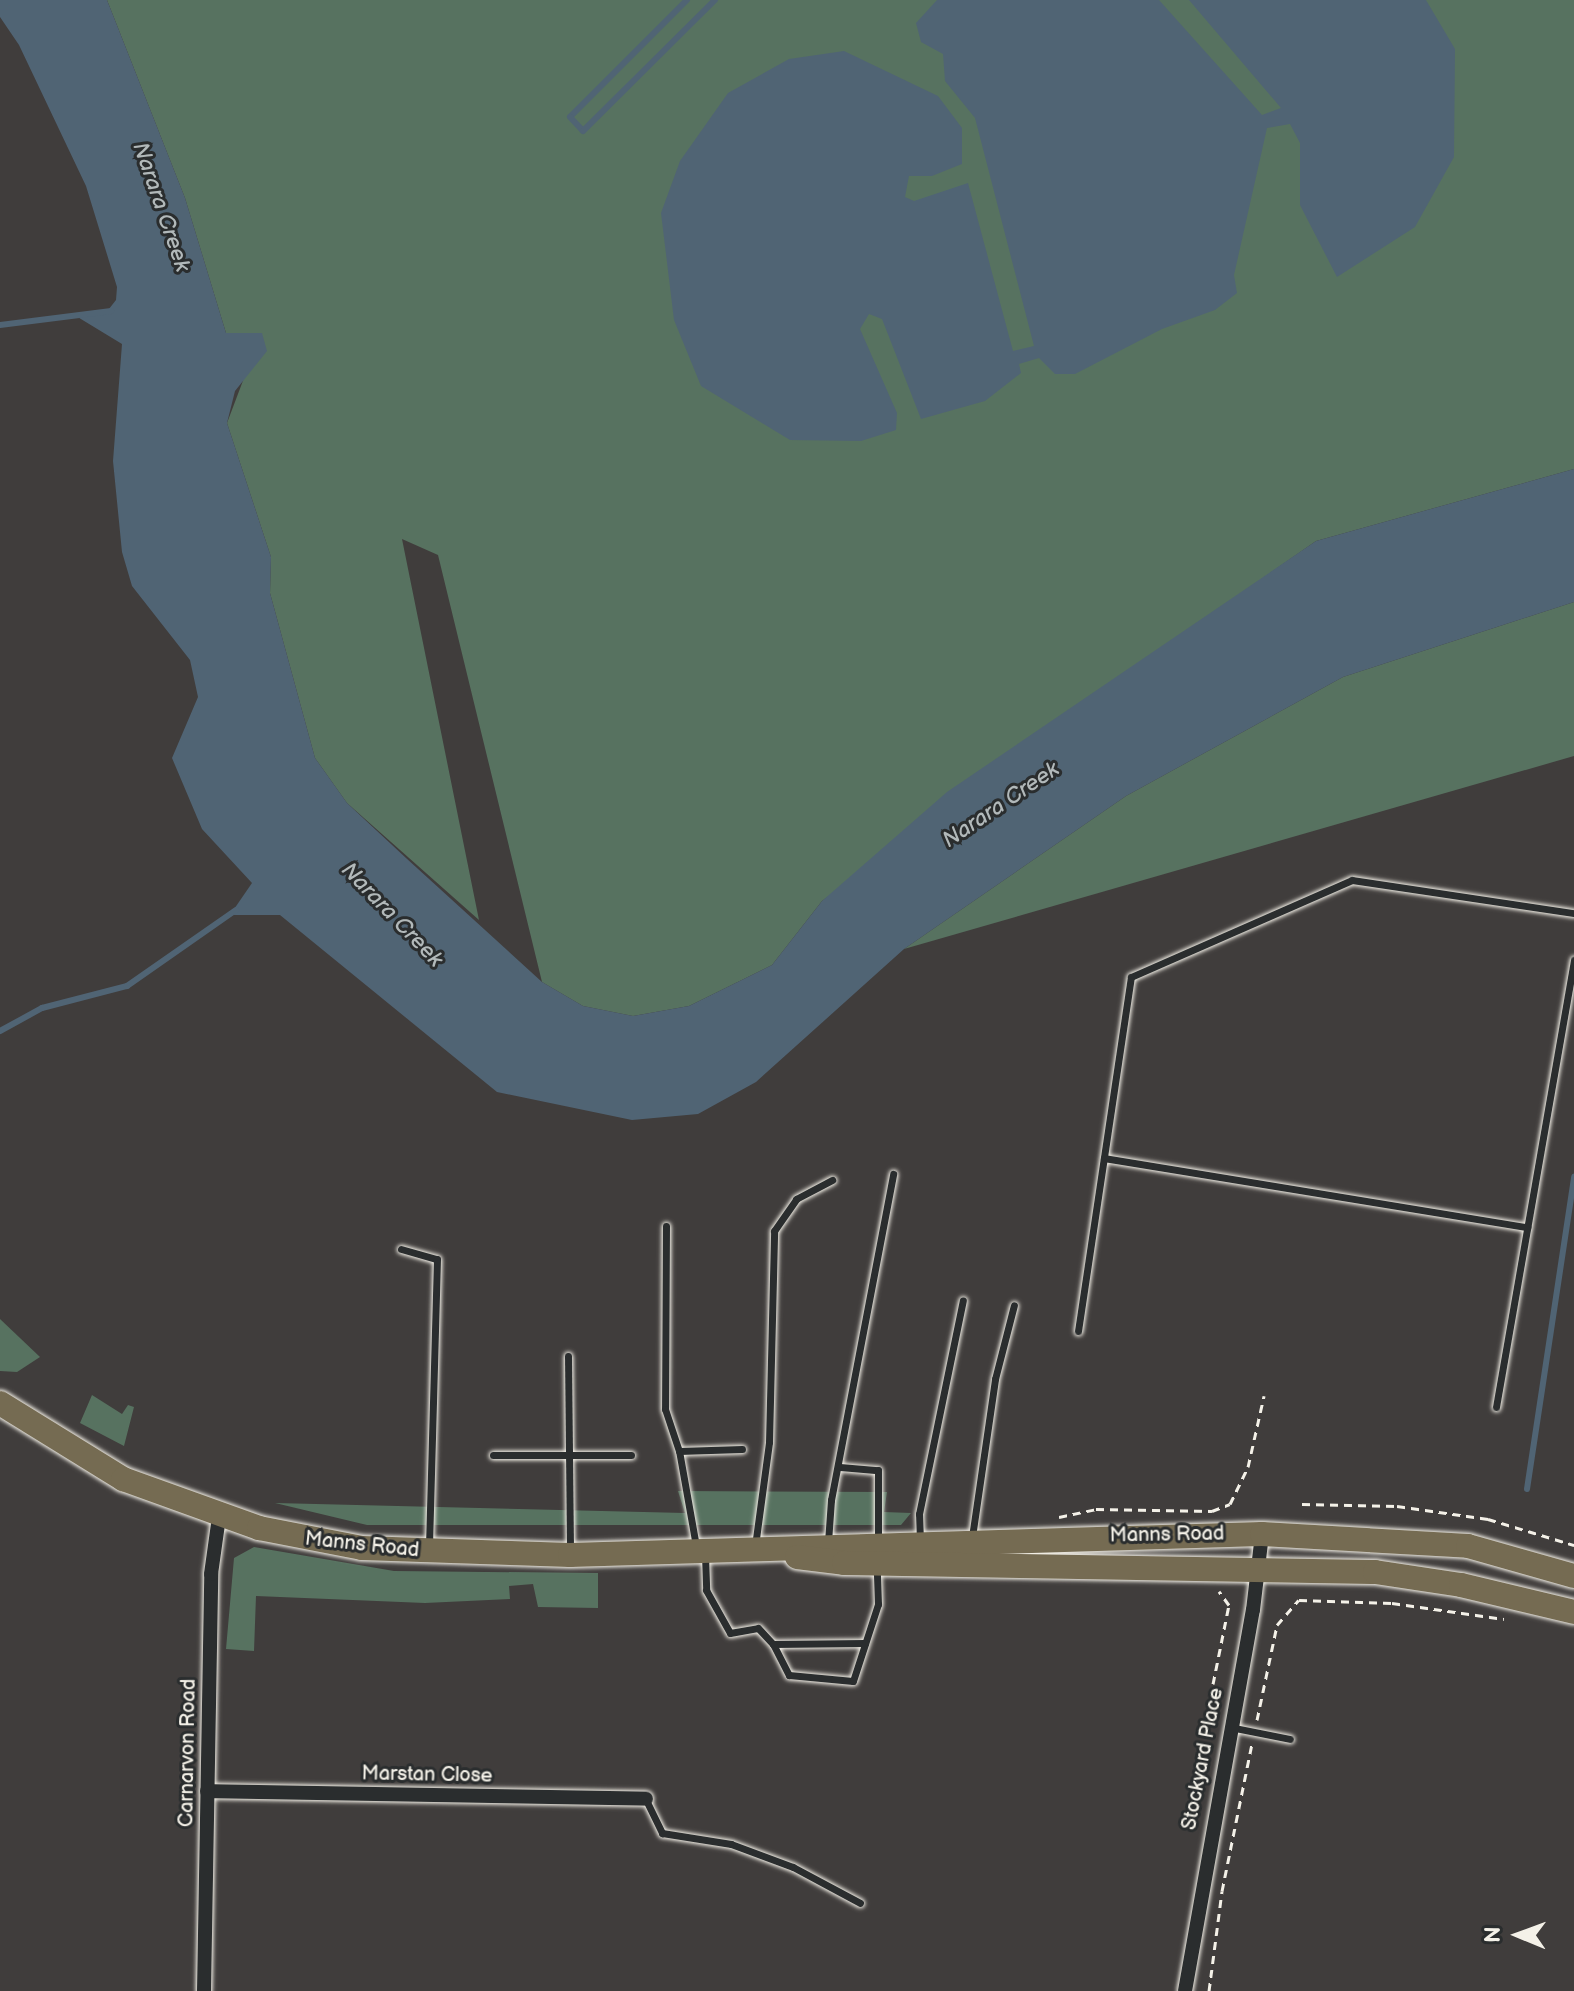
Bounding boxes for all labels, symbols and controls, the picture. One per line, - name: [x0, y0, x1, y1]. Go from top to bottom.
- water label: Narara Creek: [127, 139, 195, 275]
- water label: Narara Creek: [938, 756, 1064, 854]
- water label: Narara Creek: [336, 857, 448, 973]
- street label: Manns Road: [1109, 1522, 1225, 1548]
- street label: Manns Road: [304, 1527, 420, 1563]
- street label: Carnarvon Road: [175, 1679, 201, 1827]
- street label: Stockyard Place: [1177, 1686, 1229, 1832]
- street label: Marstan Close: [361, 1762, 493, 1788]
- north arrow: [1478, 1895, 1558, 1975]
- text: N: [1480, 1926, 1507, 1943]

